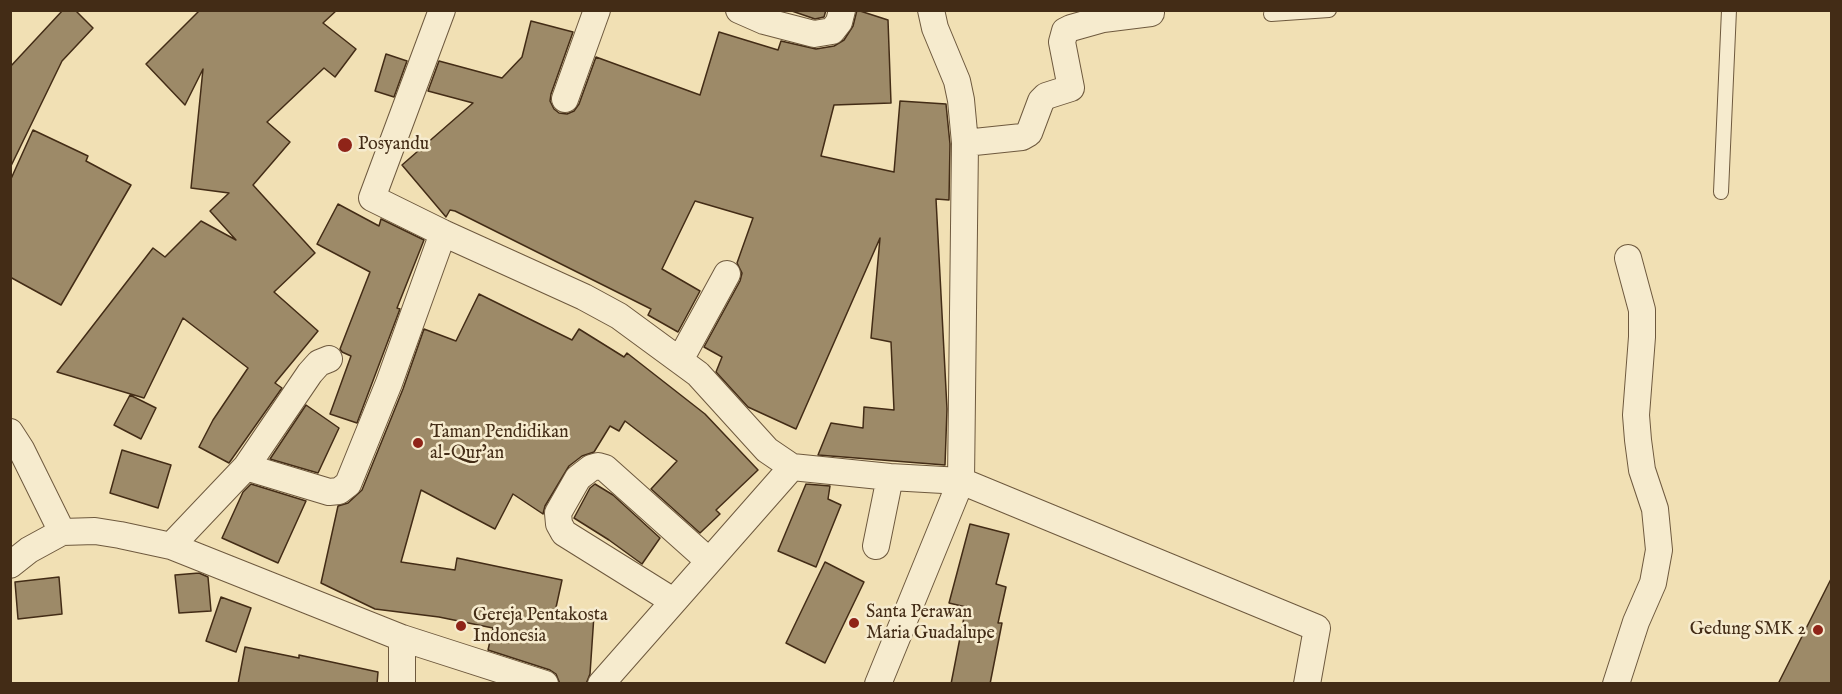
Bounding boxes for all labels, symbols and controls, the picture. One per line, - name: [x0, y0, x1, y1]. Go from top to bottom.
- place label: Posyandu: [358, 134, 429, 156]
- marker: Posyandu: [336, 136, 354, 154]
- place label: Taman Pendidikan al-Qur’an: [430, 422, 568, 464]
- marker: Taman Pendidikan al-Qur’an: [411, 436, 425, 450]
- place label: Santa Perawan Maria Guadalupe: [866, 602, 995, 644]
- place label: Gereja Pentakosta Indonesia: [473, 605, 608, 648]
- marker: Santa Perawan Maria Guadalupe: [847, 616, 861, 630]
- marker: Gereja Pentakosta Indonesia: [454, 619, 468, 633]
- place label: Gedung SMK 2: [1690, 619, 1806, 641]
- marker: Gedung SMK 2: [1811, 623, 1825, 637]

